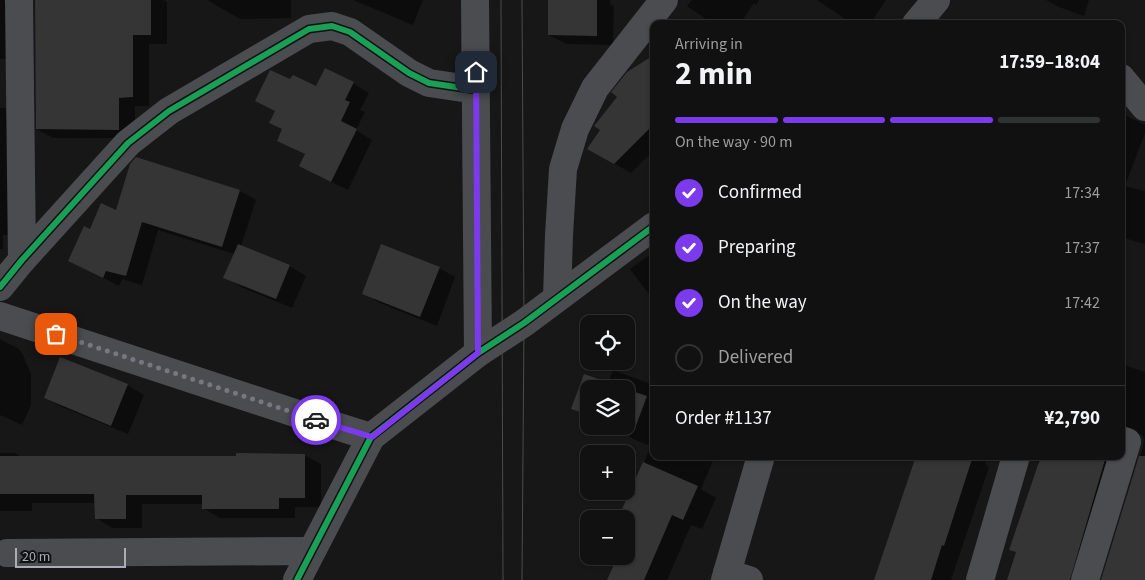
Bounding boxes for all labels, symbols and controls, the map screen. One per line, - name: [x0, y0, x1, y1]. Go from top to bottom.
- text: Arriving in: [675, 33, 743, 55]
- text: 17:59–18:04: [999, 49, 1100, 76]
- pin: [455, 51, 497, 93]
- text: 2 min: [675, 51, 753, 97]
- icon: home: [462, 58, 490, 86]
- text: On the way · 90 m: [675, 131, 792, 153]
- icon: check: [675, 179, 703, 207]
- text: Confirmed: [718, 179, 802, 206]
- text: 17:34: [1064, 182, 1100, 204]
- icon: check: [675, 234, 703, 262]
- text: Preparing: [718, 234, 796, 261]
- text: 17:37: [1064, 237, 1100, 259]
- icon: check: [675, 289, 703, 317]
- text: On the way: [718, 289, 807, 316]
- text: 17:42: [1064, 292, 1100, 314]
- pin: [35, 313, 77, 355]
- map controls: [580, 315, 635, 565]
- button: locate: [580, 315, 635, 370]
- icon: bag: [42, 320, 70, 348]
- text: Delivered: [718, 344, 793, 371]
- button: layers: [580, 380, 635, 435]
- courier: [291, 395, 341, 445]
- text: Order #1137: [675, 405, 772, 432]
- text: ¥2,790: [1044, 405, 1100, 432]
- icon: car: [302, 406, 330, 434]
- button: +: [580, 445, 635, 500]
- button: −: [580, 510, 635, 565]
- scale bar: [15, 545, 126, 568]
- text: 20 m: [22, 547, 50, 567]

